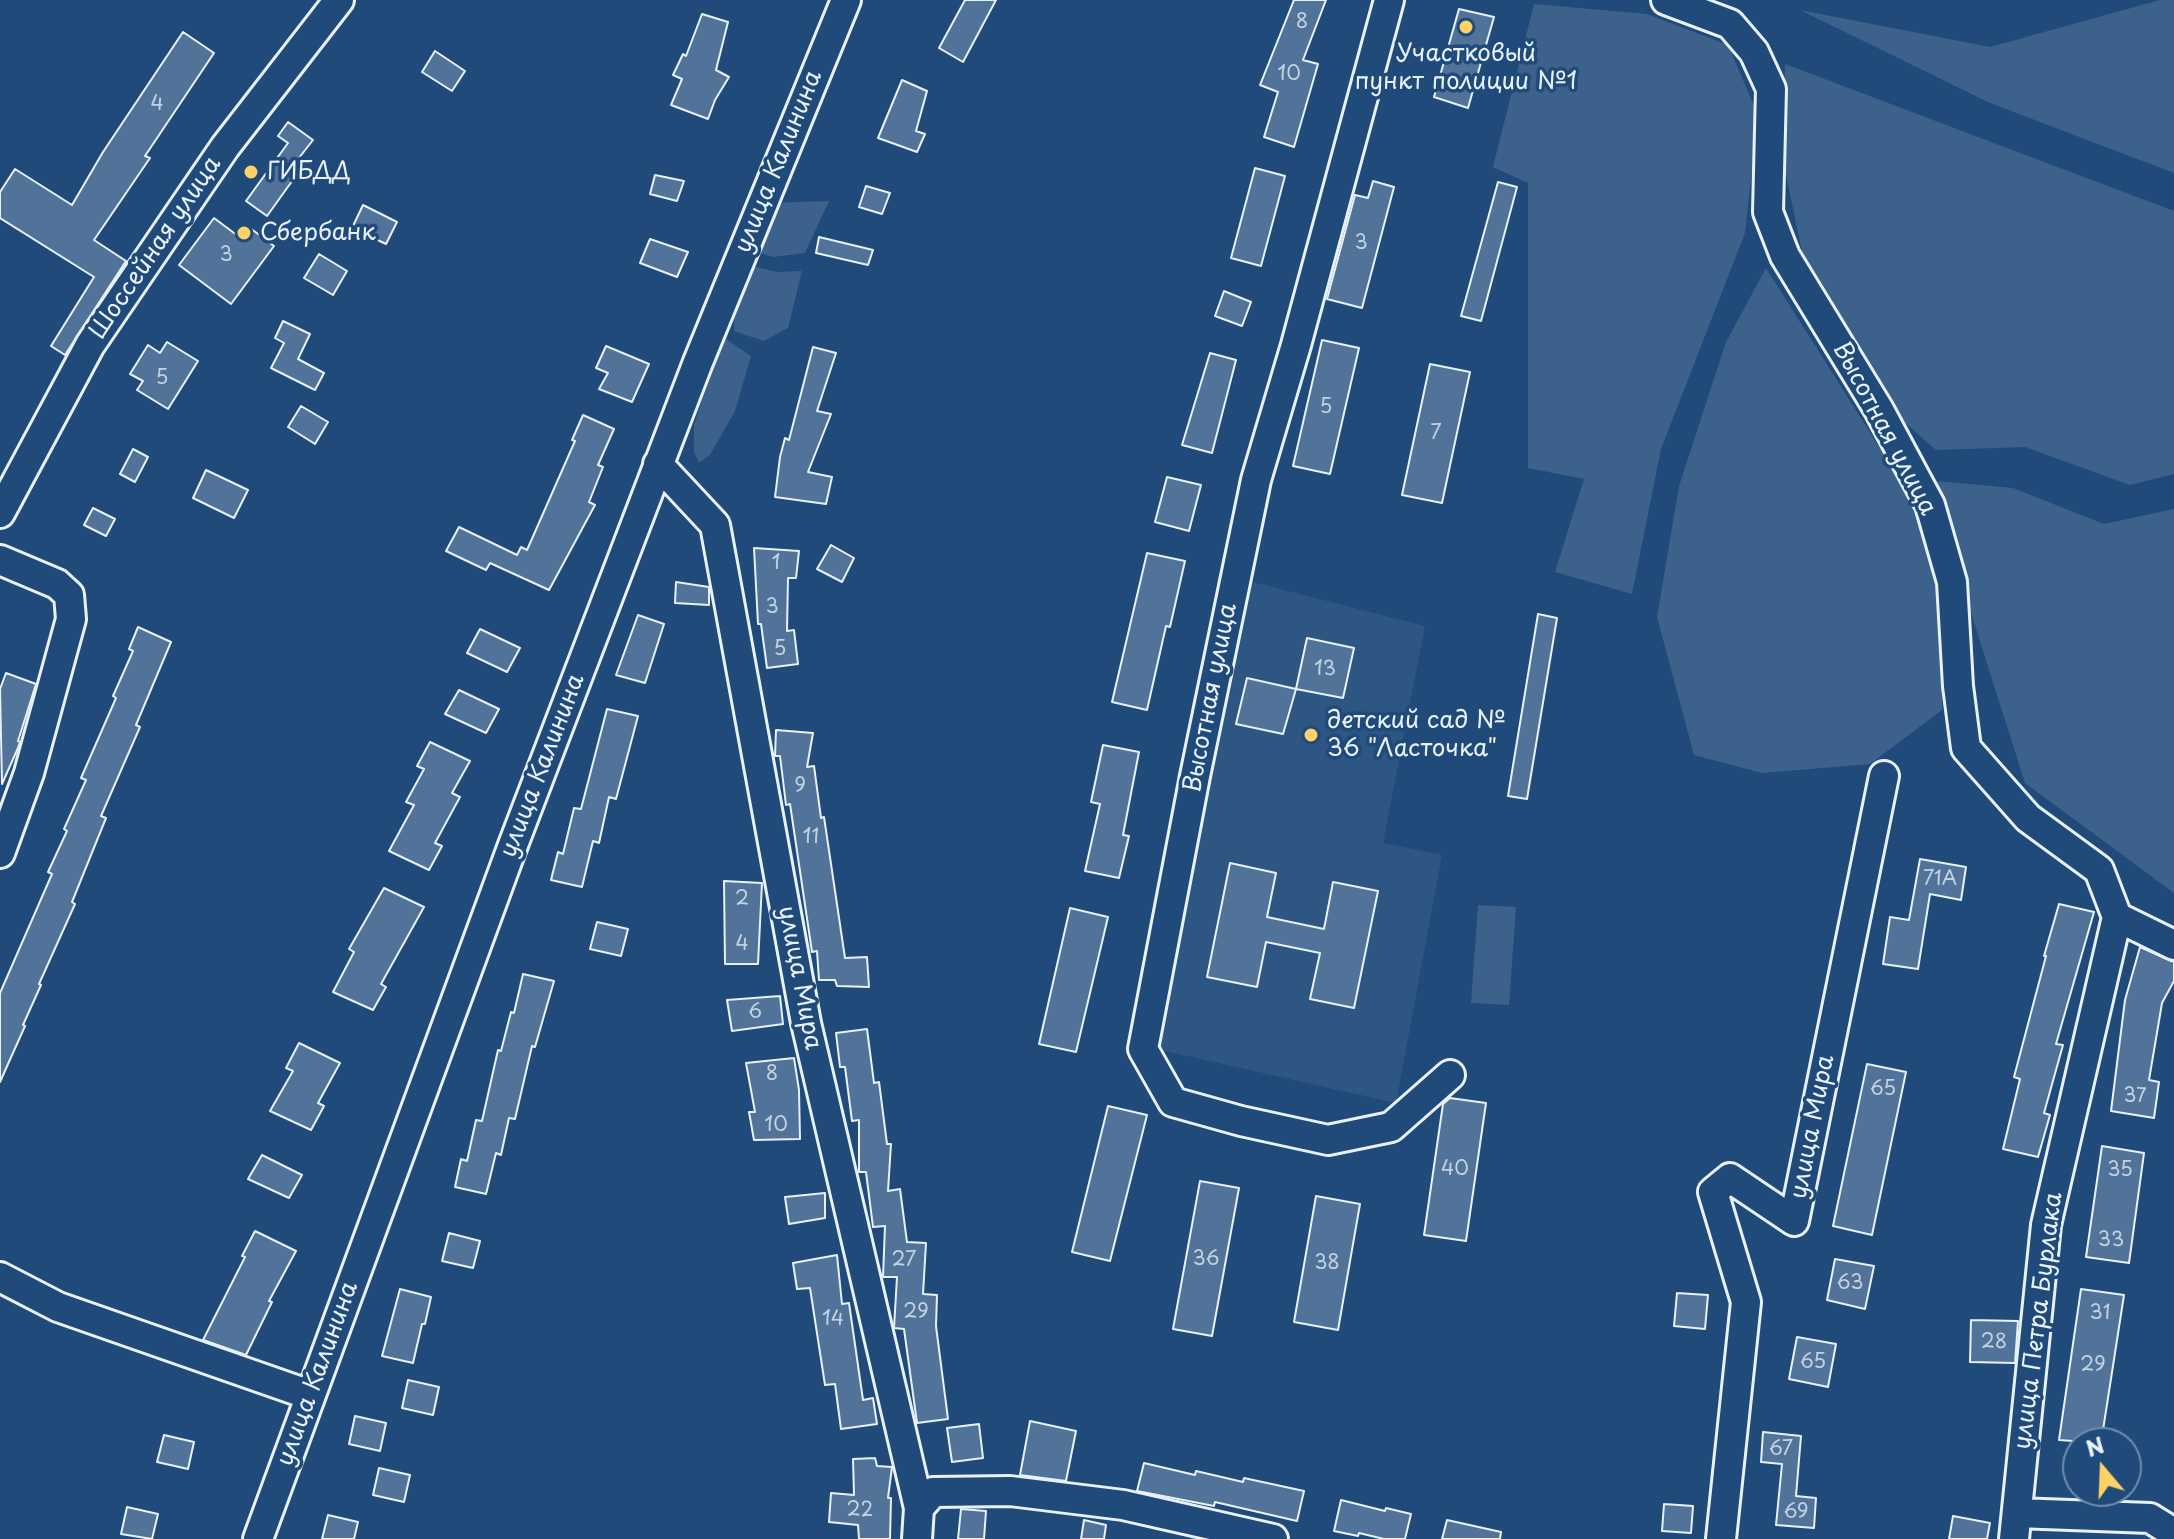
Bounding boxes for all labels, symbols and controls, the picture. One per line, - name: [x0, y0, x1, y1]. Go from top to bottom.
- house number: 8: [1296, 10, 1308, 34]
- marker: Участковый пункт полиции №1: [1457, 18, 1475, 36]
- place label: Участковый пункт полиции №1: [1355, 40, 1577, 96]
- house number: 10: [1277, 62, 1301, 86]
- street label: улица Калинина: [729, 67, 829, 257]
- house number: 4: [150, 92, 164, 116]
- street label: Шоссейная улица: [84, 151, 228, 345]
- place label: ГИБДД: [267, 158, 351, 186]
- marker: ГИБДД: [242, 163, 260, 181]
- place label: Сбербанк: [260, 219, 376, 247]
- marker: Сбербанк: [235, 224, 253, 242]
- house number: 3: [1354, 231, 1368, 255]
- house number: 3: [219, 243, 233, 267]
- street label: Высотная улица: [1826, 337, 1942, 521]
- house number: 5: [156, 366, 168, 390]
- house number: 5: [1320, 395, 1332, 419]
- house number: 7: [1430, 421, 1442, 445]
- house number: 1: [772, 551, 780, 575]
- house number: 3: [765, 595, 779, 619]
- street label: Высотная улица: [1179, 601, 1243, 795]
- house number: 5: [774, 637, 786, 661]
- house number: 13: [1314, 657, 1336, 681]
- street label: улица Калинина: [495, 670, 591, 862]
- place label: детский сад № 36 "Ласточка": [1327, 707, 1506, 763]
- marker: детский сад № 36 "Ласточка": [1302, 726, 1320, 744]
- house number: 9: [794, 774, 806, 798]
- house number: 11: [803, 825, 819, 849]
- house number: 71А: [1923, 867, 1957, 891]
- house number: 2: [735, 887, 749, 911]
- street label: улица Мира: [771, 904, 827, 1052]
- house number: 4: [735, 932, 749, 956]
- house number: 6: [748, 1000, 762, 1024]
- street label: улица Мира: [1785, 1053, 1841, 1201]
- house number: 8: [766, 1062, 778, 1086]
- house number: 65: [1870, 1077, 1896, 1101]
- house number: 37: [2123, 1084, 2147, 1108]
- house number: 10: [764, 1113, 788, 1137]
- house number: 40: [1441, 1157, 1469, 1181]
- house number: 35: [2107, 1158, 2133, 1182]
- street label: улица Петра Бурлака: [2009, 1191, 2069, 1451]
- house number: 33: [2098, 1228, 2124, 1252]
- house number: 36: [1192, 1247, 1220, 1271]
- house number: 27: [892, 1248, 916, 1272]
- house number: 38: [1314, 1251, 1340, 1275]
- house number: 63: [1837, 1271, 1863, 1295]
- street label: улица Калинина: [271, 1278, 365, 1470]
- house number: 29: [903, 1300, 929, 1324]
- house number: 31: [2090, 1301, 2110, 1325]
- house number: 14: [822, 1307, 844, 1331]
- house number: 28: [1981, 1330, 2007, 1354]
- house number: 65: [1800, 1350, 1826, 1374]
- house number: 29: [2080, 1353, 2106, 1377]
- north arrow: [2062, 1427, 2142, 1507]
- text: N: [2081, 1427, 2108, 1464]
- house number: 67: [1769, 1437, 1793, 1461]
- house number: 22: [847, 1498, 873, 1522]
- house number: 69: [1783, 1500, 1809, 1524]

